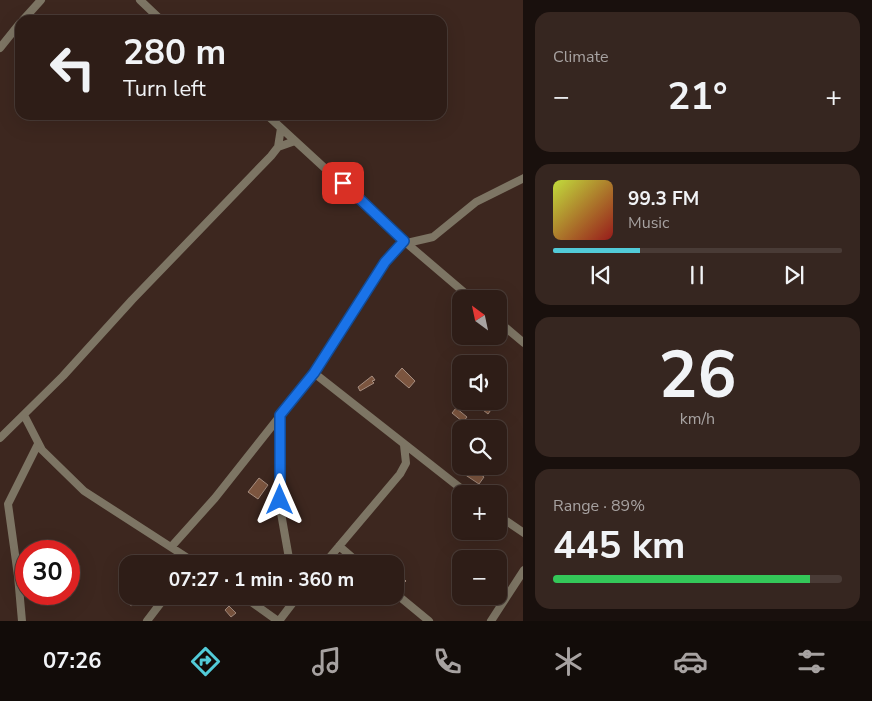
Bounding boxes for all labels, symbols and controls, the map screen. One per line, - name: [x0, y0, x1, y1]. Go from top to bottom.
- text: 280 m: [123, 29, 226, 76]
- icon: left: [40, 35, 105, 100]
- text: Climate: [553, 46, 608, 68]
- text: 21°: [667, 71, 728, 122]
- text: Turn left: [123, 74, 206, 104]
- text: −: [553, 78, 570, 116]
- text: +: [825, 78, 842, 116]
- pin: [322, 162, 364, 204]
- icon: arrive: [329, 169, 357, 197]
- text: 99.3 FM: [628, 186, 699, 212]
- text: Music: [628, 212, 669, 234]
- icon: previous: [587, 261, 615, 289]
- icon: pause: [683, 261, 711, 289]
- icon: next: [780, 261, 808, 289]
- north arrow: [452, 290, 508, 345]
- map controls: [452, 290, 507, 605]
- text: 26: [658, 331, 737, 420]
- button: sound: [452, 355, 507, 410]
- text: km/h: [680, 408, 715, 430]
- button: search: [452, 420, 507, 475]
- position arrow: [253, 473, 305, 525]
- button: +: [452, 485, 507, 540]
- text: Range · 89%: [553, 495, 645, 517]
- text: 445 km: [553, 520, 685, 571]
- speed limit sign: 30: [15, 540, 80, 605]
- button: −: [452, 550, 507, 605]
- text: 07:27 · 1 min · 360 m: [169, 567, 354, 593]
- icon: directions: [188, 644, 223, 679]
- icon: music: [309, 644, 344, 679]
- icon: phone: [430, 644, 465, 679]
- icon: climate: [551, 644, 586, 679]
- icon: car: [673, 644, 708, 679]
- icon: filters: [794, 644, 829, 679]
- text: 07:26: [43, 646, 101, 676]

